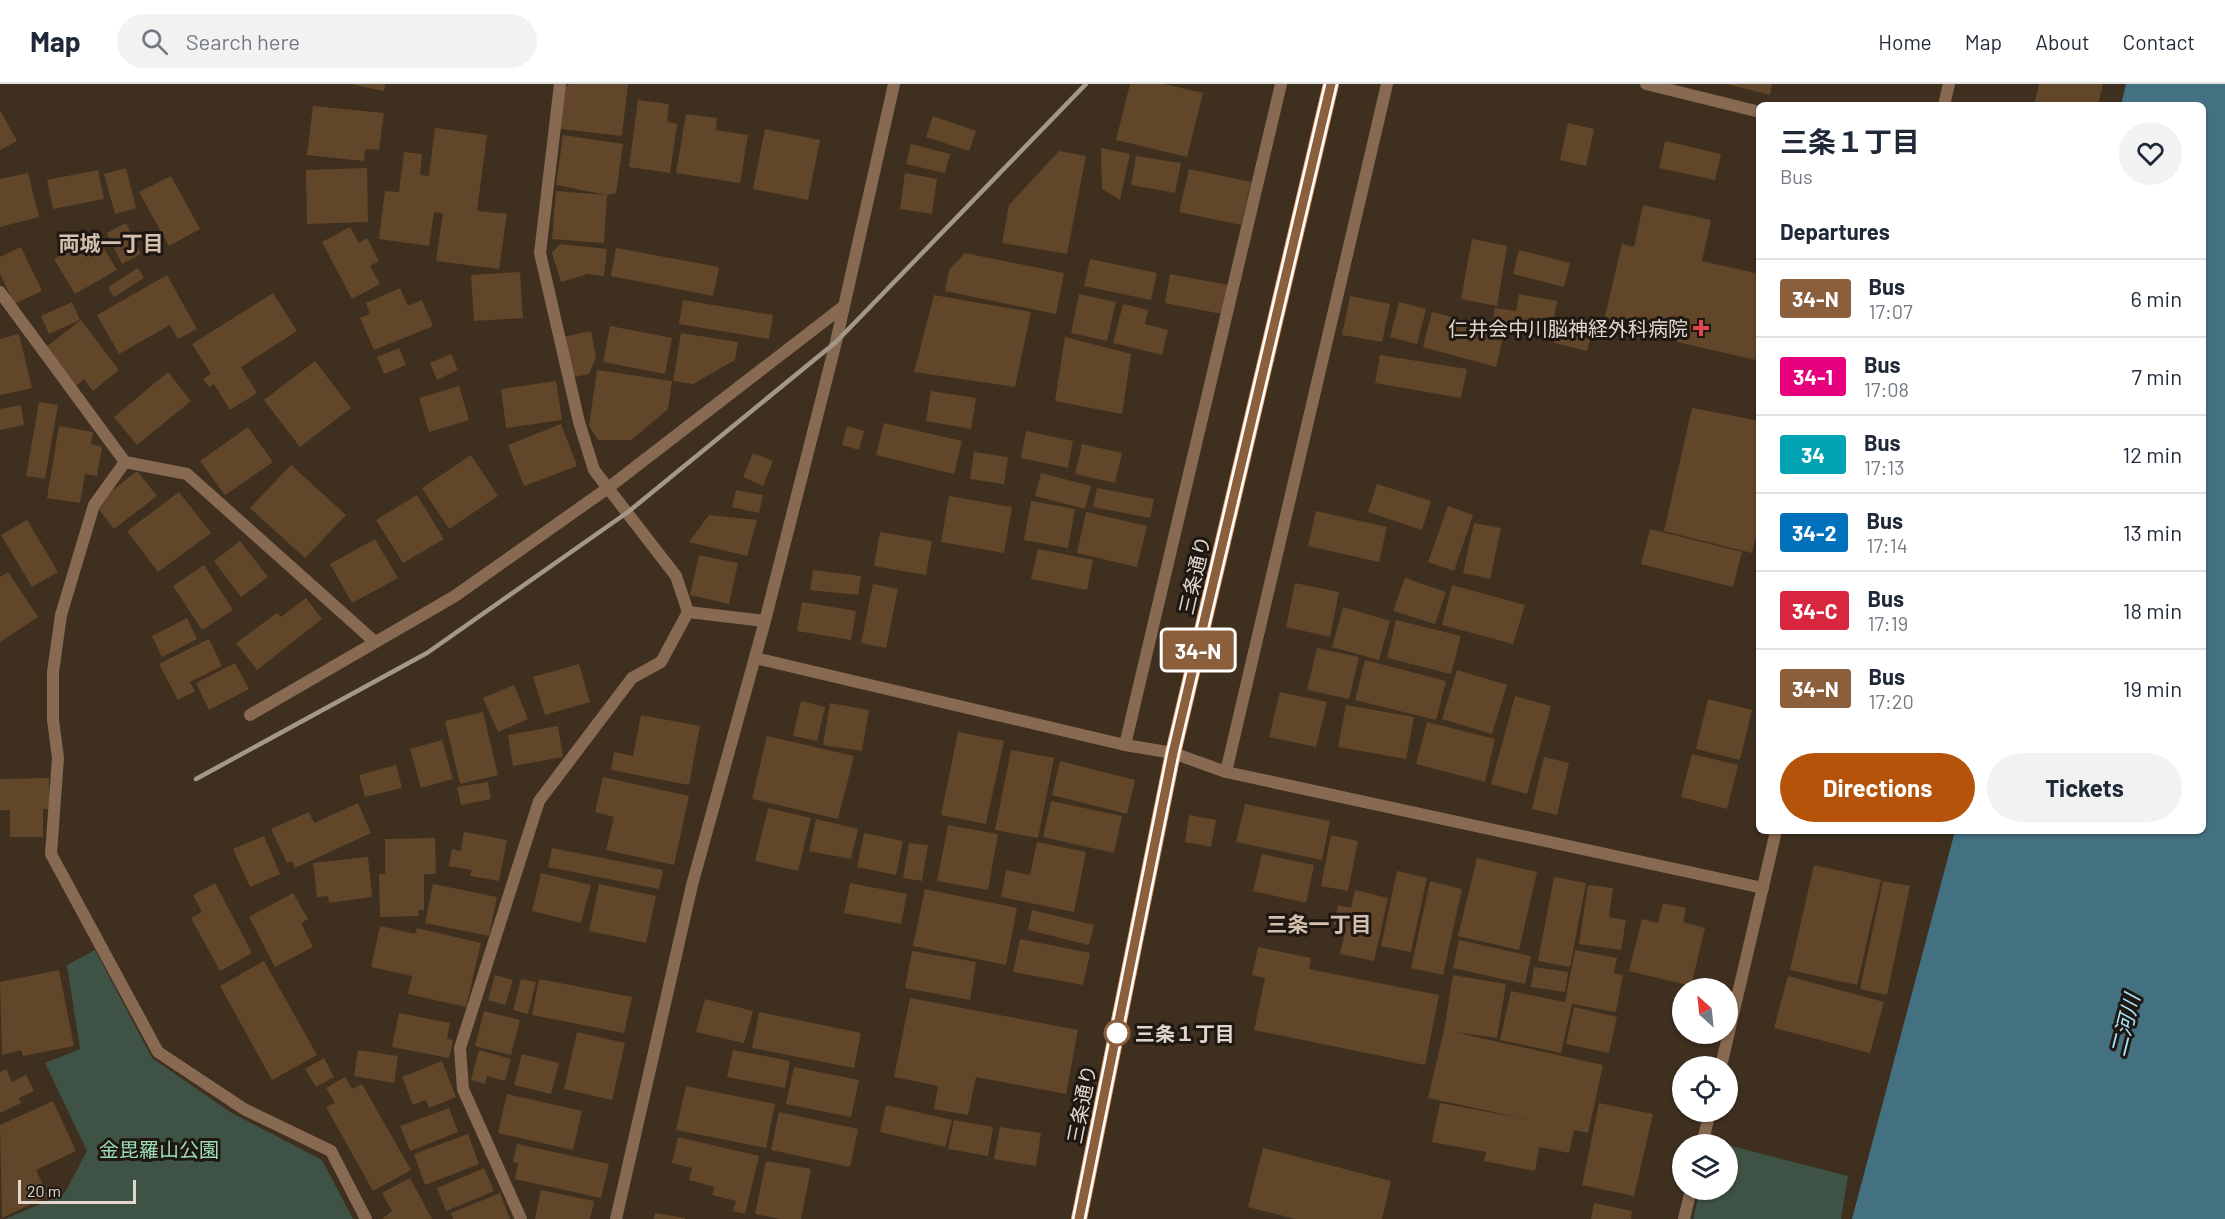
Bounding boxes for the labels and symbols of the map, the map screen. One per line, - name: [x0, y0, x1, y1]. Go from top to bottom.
- district label: 両城一丁目: [59, 230, 164, 255]
- place label: 仁井会中川脳神経外科病院: [1448, 316, 1688, 340]
- marker: 仁井会中川脳神経外科病院: [1692, 319, 1710, 337]
- street label: 三条通り: [1173, 533, 1215, 617]
- line badge: 34-N: [1156, 630, 1240, 670]
- district label: 三条一丁目: [1267, 911, 1372, 936]
- north arrow: [1672, 978, 1738, 1044]
- water label: 二河川: [2104, 989, 2144, 1059]
- marker: 三条１丁目: [1104, 1020, 1130, 1046]
- place label: 三条１丁目: [1135, 1021, 1235, 1045]
- street label: 三条通り: [1062, 1062, 1100, 1146]
- park label: 金毘羅山公園: [99, 1137, 219, 1161]
- scale bar: [18, 1177, 136, 1204]

